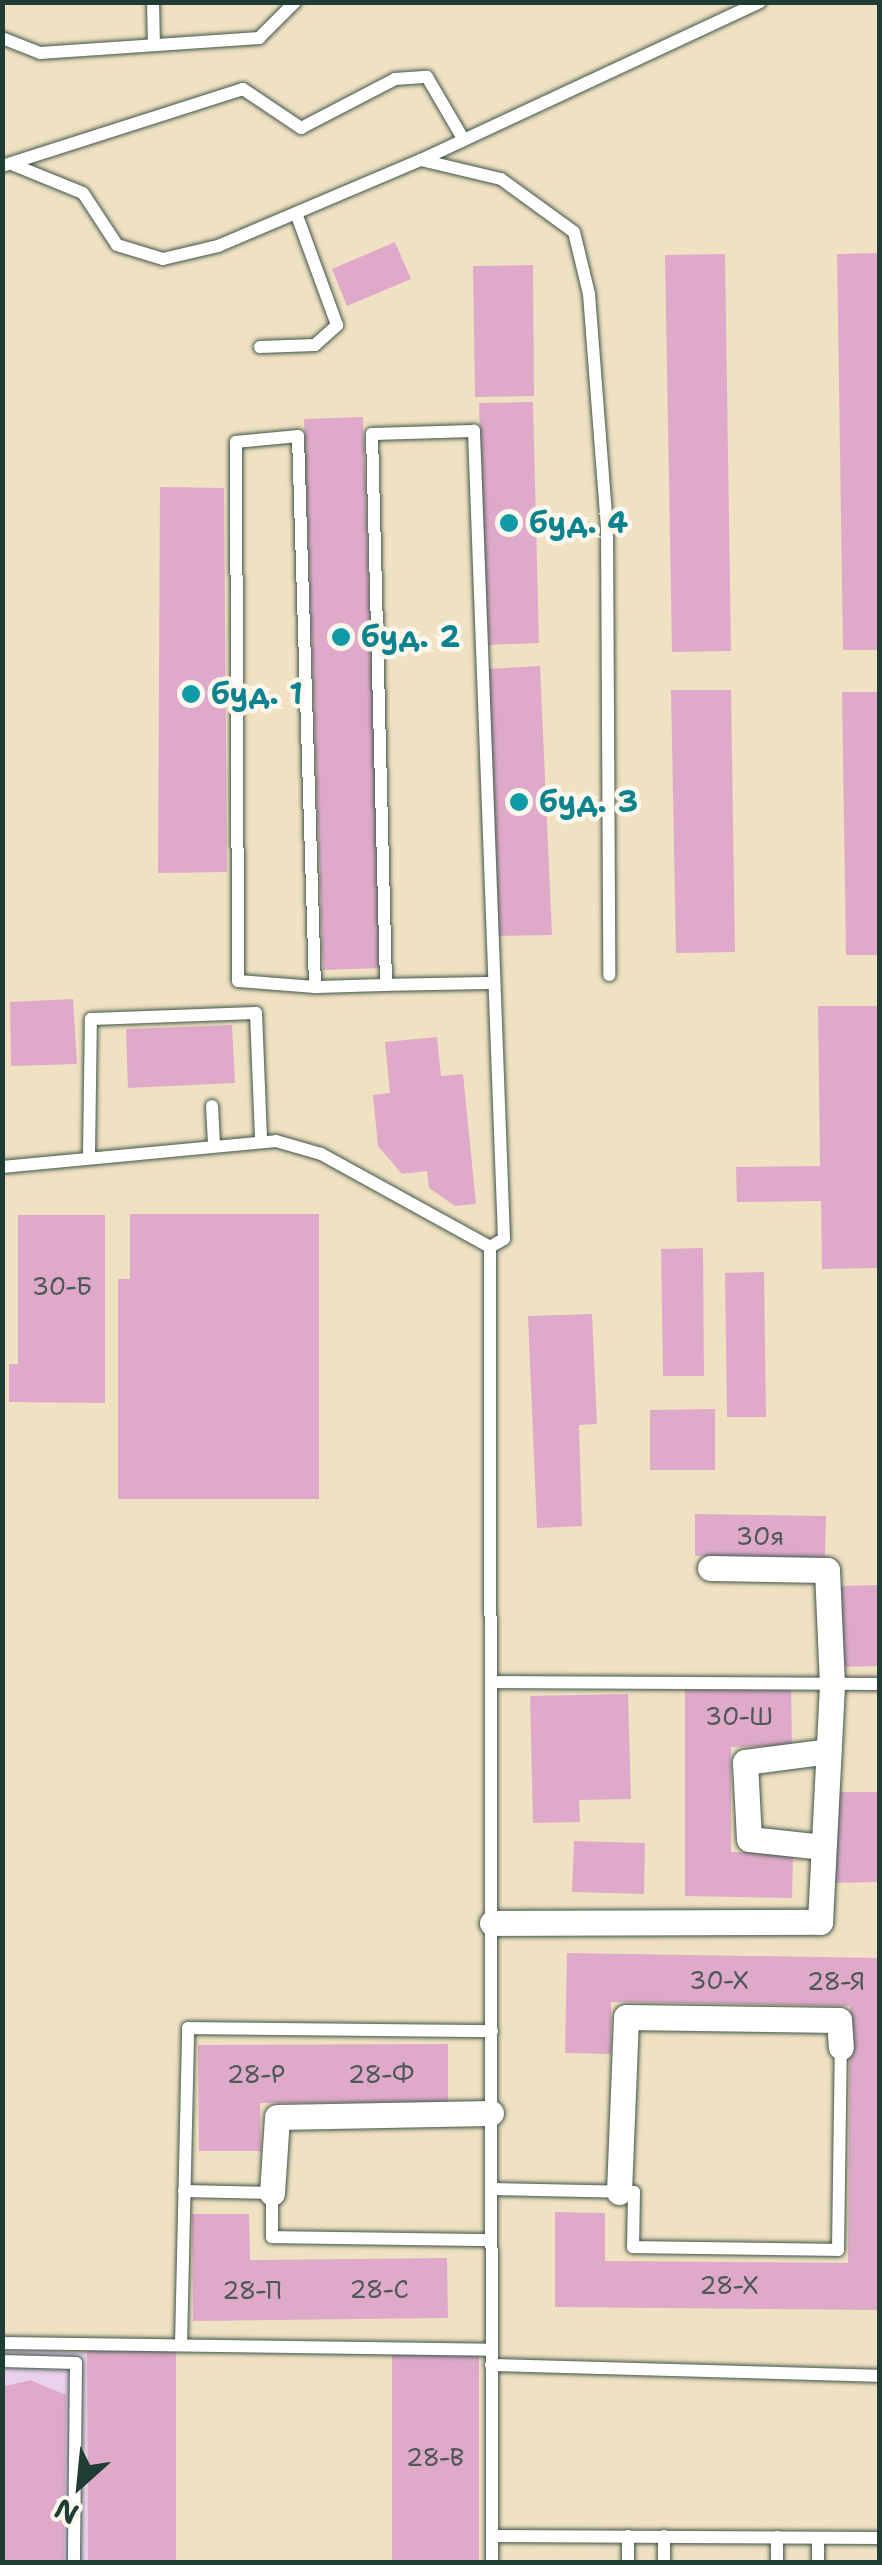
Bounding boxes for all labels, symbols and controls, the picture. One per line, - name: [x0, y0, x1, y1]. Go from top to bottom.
- place label: буд. 4: [529, 505, 628, 541]
- marker: буд. 4: [498, 512, 520, 534]
- place label: буд. 2: [361, 619, 460, 655]
- marker: буд. 2: [330, 626, 352, 648]
- place label: буд. 1: [211, 676, 303, 712]
- marker: буд. 1: [180, 683, 202, 705]
- place label: буд. 3: [539, 784, 638, 820]
- marker: буд. 3: [508, 791, 530, 813]
- house number: 30-Б: [32, 1271, 92, 1301]
- house number: 30я: [736, 1521, 784, 1551]
- house number: 30-Ш: [705, 1701, 773, 1731]
- house number: 30-Х: [689, 1965, 749, 1995]
- house number: 28-Я: [807, 1966, 865, 1996]
- house number: 28-Р: [227, 2059, 285, 2089]
- house number: 28-Ф: [348, 2059, 414, 2089]
- house number: 28-Х: [699, 2270, 759, 2300]
- house number: 28-С: [349, 2274, 409, 2304]
- house number: 28-П: [222, 2275, 282, 2305]
- north arrow: [30, 2435, 130, 2535]
- house number: 28-В: [406, 2442, 464, 2472]
- text: N: [48, 2490, 85, 2534]

